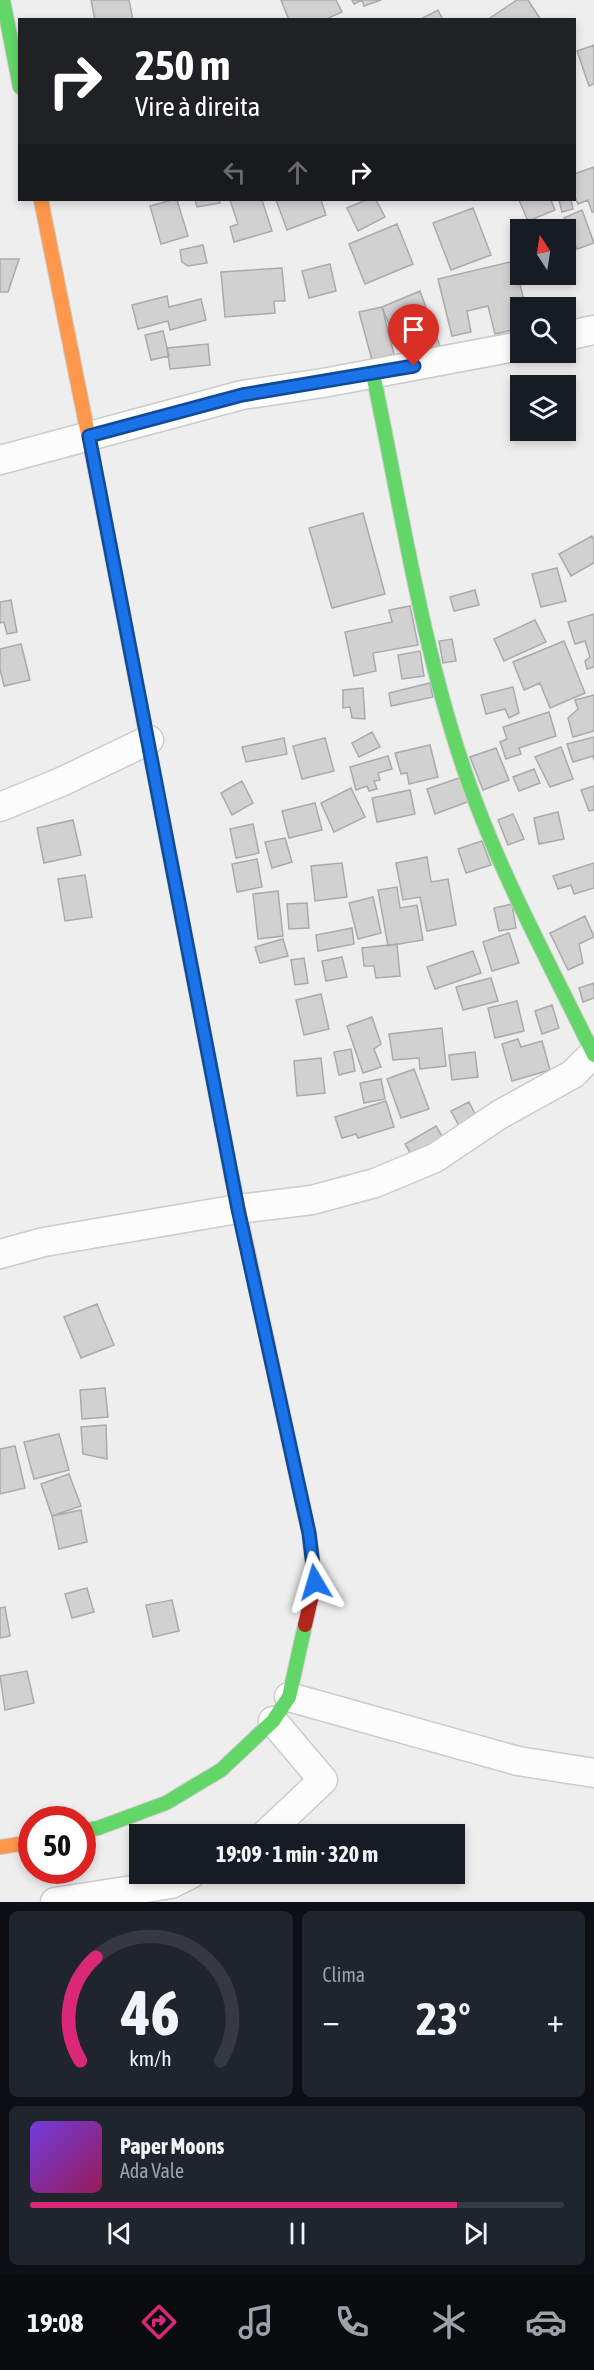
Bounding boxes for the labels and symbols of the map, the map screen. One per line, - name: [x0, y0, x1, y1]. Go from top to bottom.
- north arrow: [510, 219, 576, 285]
- pin: [388, 304, 439, 366]
- position arrow: [283, 1550, 347, 1614]
- speed limit sign: 50: [18, 1806, 96, 1884]

